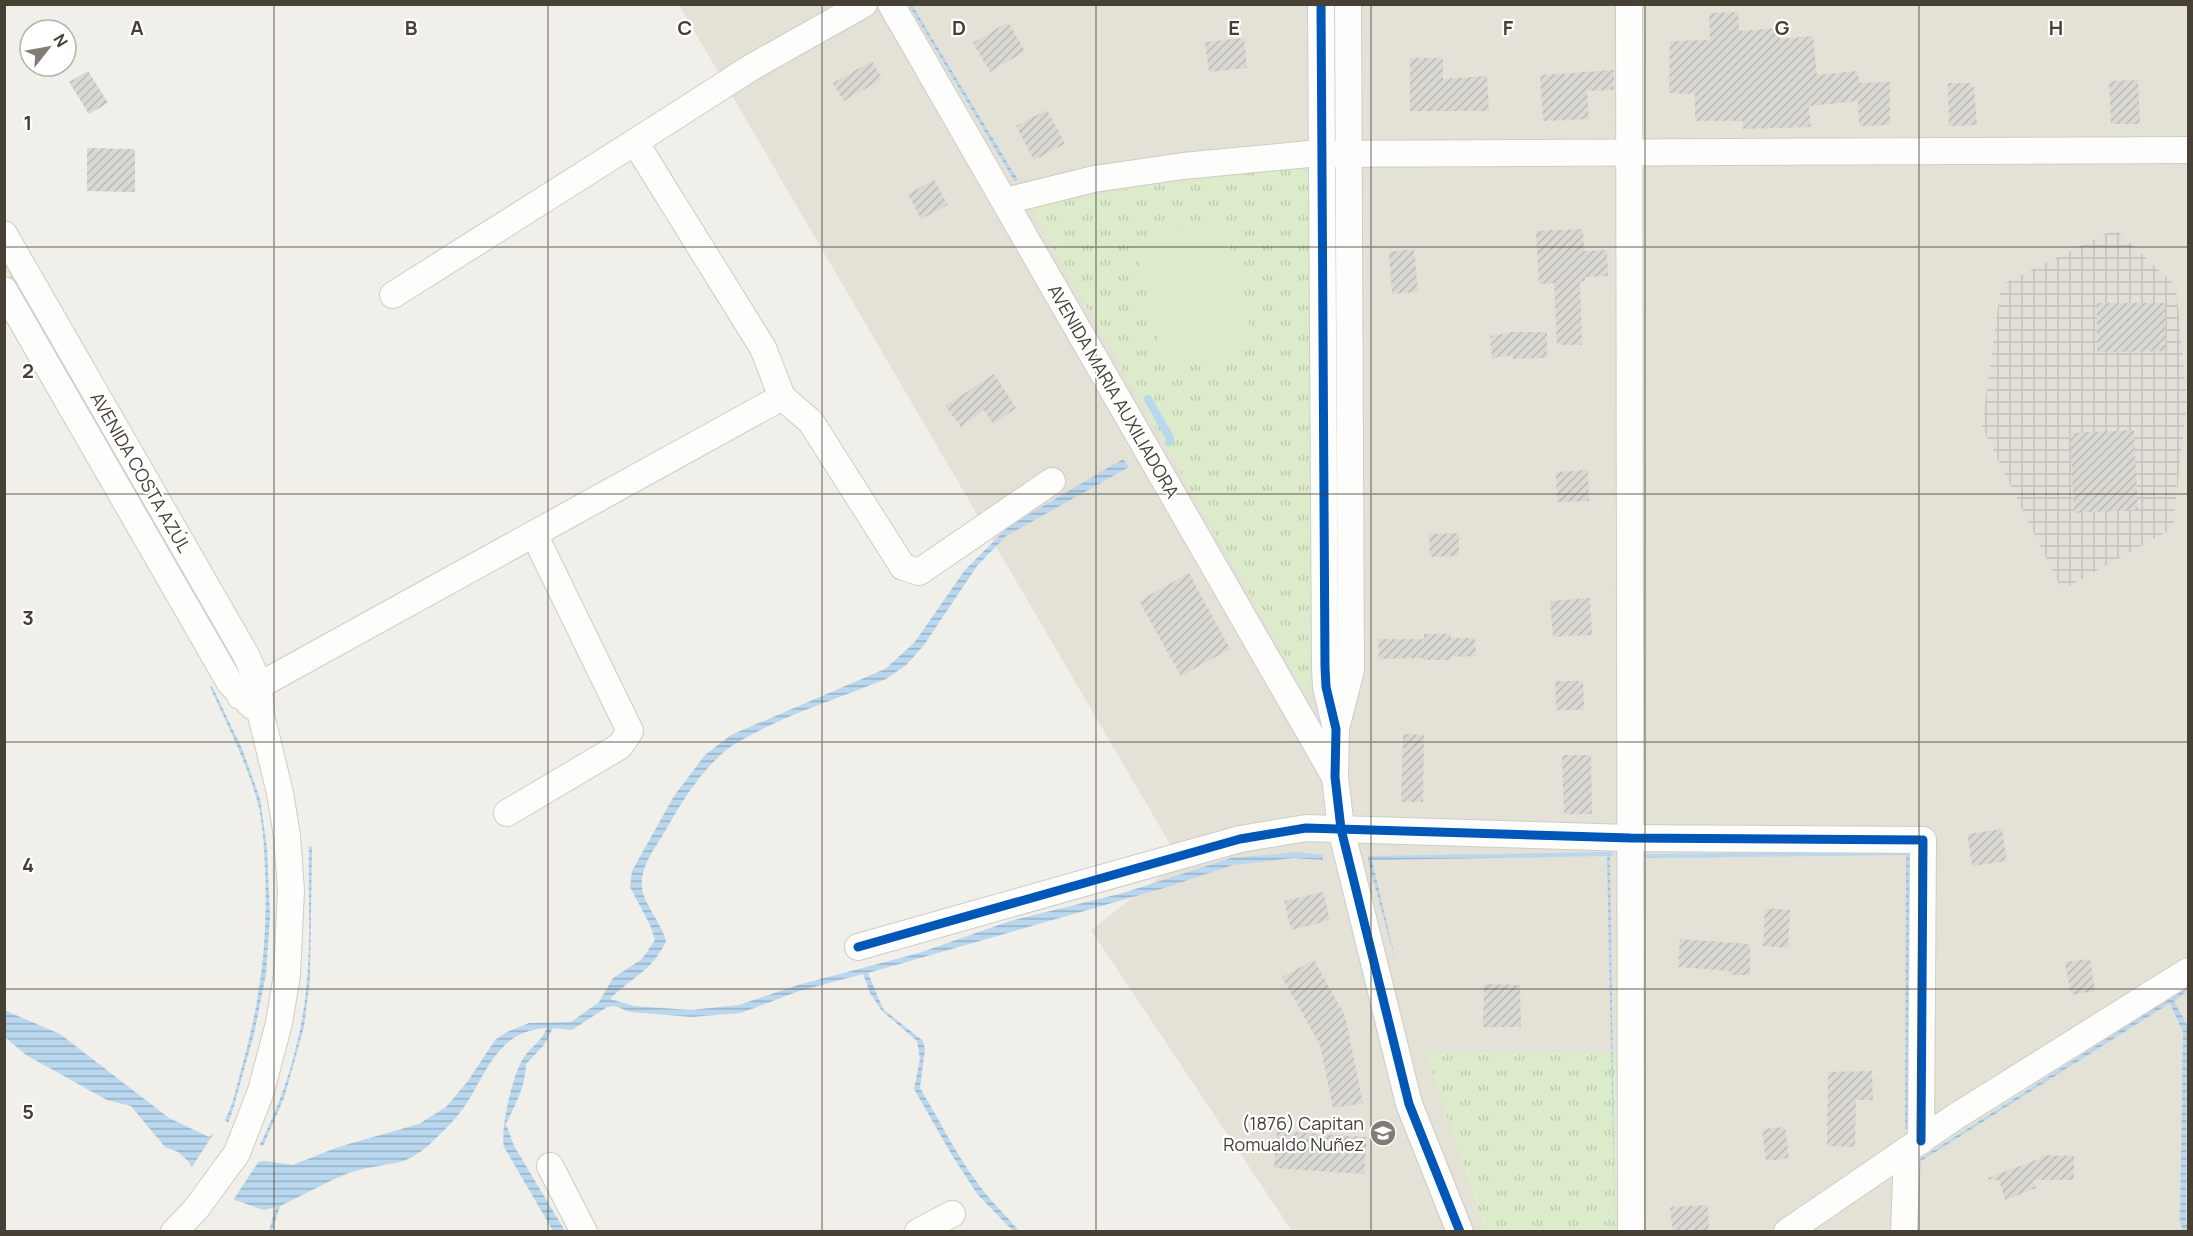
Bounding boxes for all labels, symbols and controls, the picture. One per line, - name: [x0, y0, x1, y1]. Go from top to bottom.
- text: A: [130, 14, 144, 41]
- text: B: [405, 14, 418, 41]
- text: C: [678, 14, 692, 41]
- text: D: [952, 14, 966, 41]
- text: E: [1228, 14, 1240, 41]
- text: F: [1503, 14, 1514, 41]
- text: G: [1775, 14, 1790, 41]
- text: H: [2049, 14, 2063, 41]
- north arrow: [18, 18, 78, 78]
- text: N: [48, 30, 73, 51]
- text: 1: [24, 109, 32, 136]
- street label: AVENIDA MARIA AUXILIADORA: [1043, 280, 1185, 503]
- text: 2: [22, 357, 34, 384]
- street label: AVENIDA COSTA AZÚL: [85, 388, 197, 556]
- text: 3: [22, 604, 34, 631]
- text: 4: [22, 851, 34, 878]
- text: 5: [22, 1098, 34, 1125]
- place label: (1876) Capitan Romualdo Nuñez: [1223, 1111, 1364, 1156]
- school or university icon: (1876) Capitan Romualdo Nuñez: [1368, 1118, 1398, 1148]

